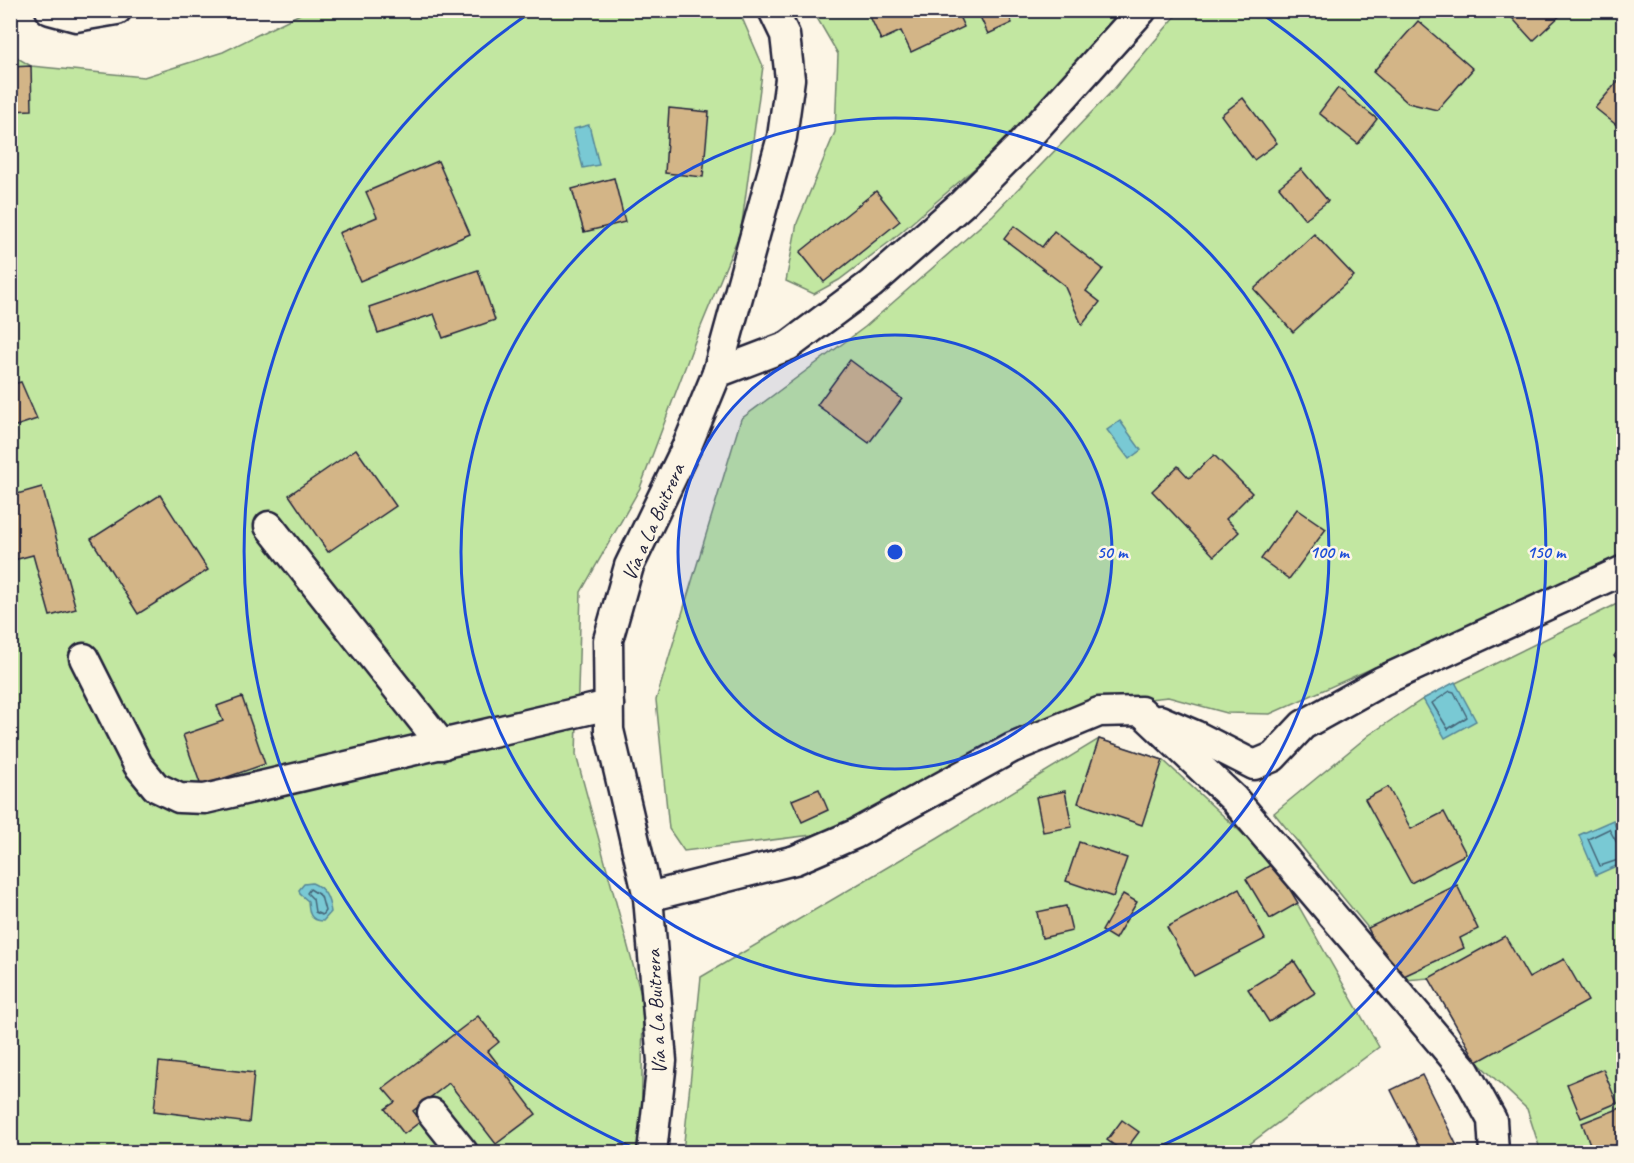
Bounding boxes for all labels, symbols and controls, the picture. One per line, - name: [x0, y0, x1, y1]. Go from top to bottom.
- street label: Vía a La Buitrera: [616, 458, 691, 584]
- text: 50 m: [1097, 541, 1129, 563]
- text: 100 m: [1310, 541, 1350, 563]
- text: 150 m: [1527, 541, 1567, 563]
- centre of rings: [885, 542, 905, 562]
- street label: Vía a La Buitrera: [640, 947, 672, 1075]

